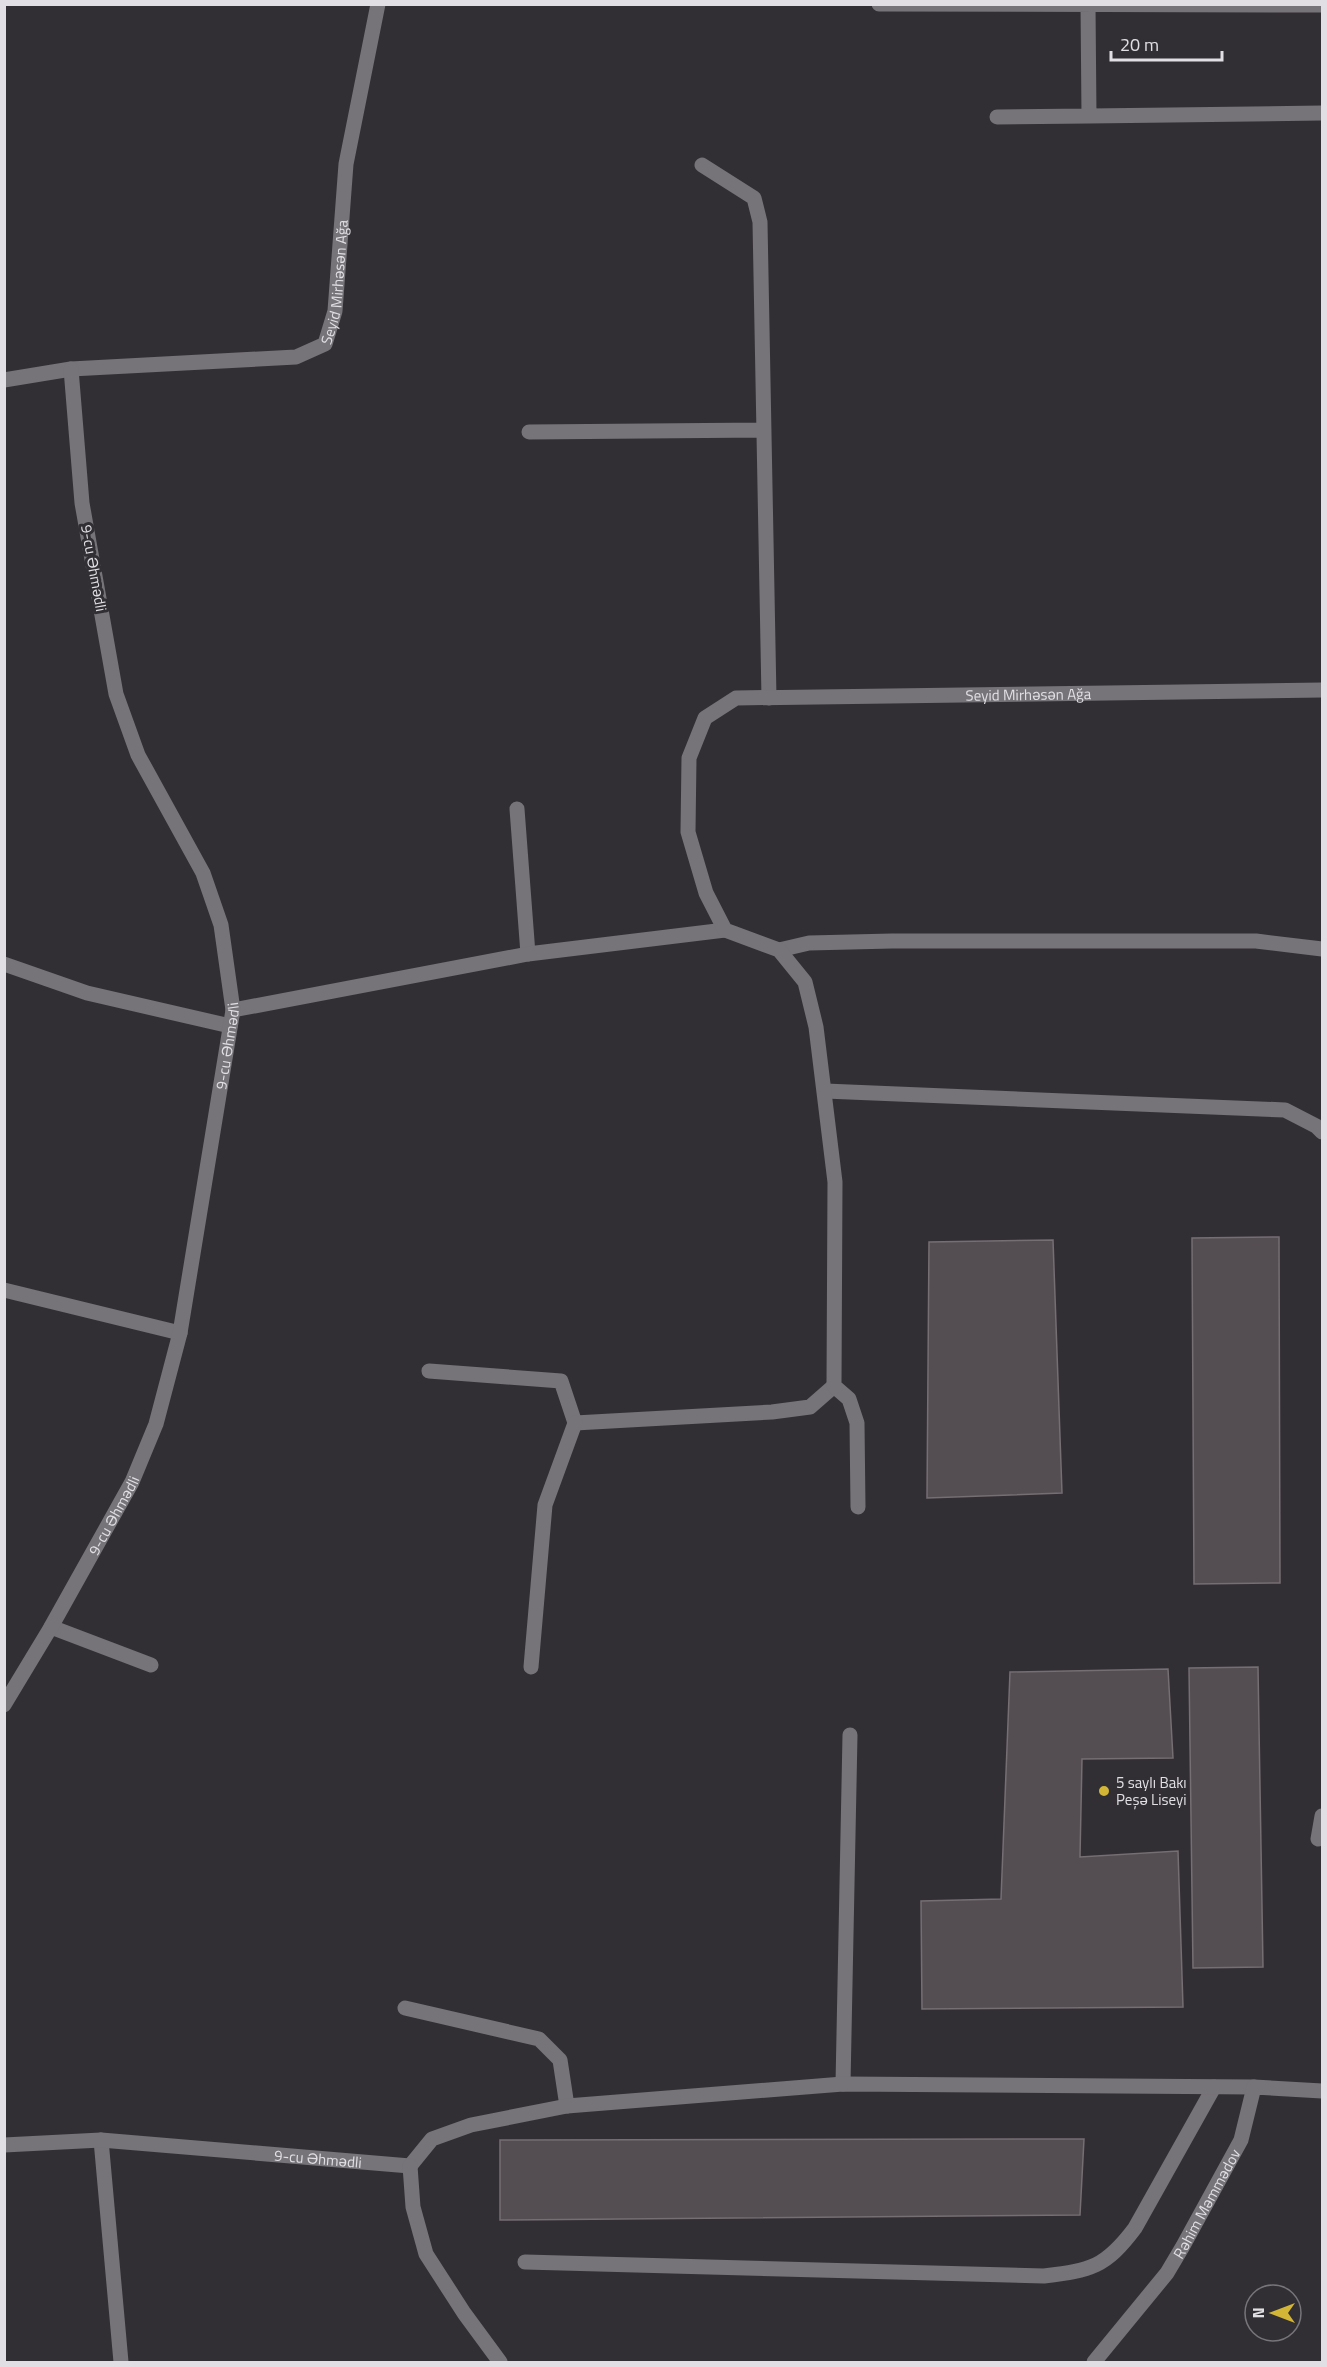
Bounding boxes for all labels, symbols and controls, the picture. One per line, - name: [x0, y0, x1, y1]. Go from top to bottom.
- scale bar: [1111, 24, 1222, 62]
- text: 20 m: [1120, 31, 1159, 58]
- street label: Seyid Mirhəsən Ağa: [314, 219, 353, 347]
- street label: 9-cu Əhmədli: [75, 523, 113, 613]
- street label: Seyid Mirhəsən Ağa: [965, 682, 1092, 706]
- street label: 9-cu Əhmədli: [209, 1001, 244, 1091]
- street label: 9-cu Əhmədli: [82, 1472, 145, 1559]
- place label: 5 saylı Bakı Peşə Liseyi: [1116, 1771, 1187, 1811]
- marker: 5 saylı Bakı Peşə Liseyi: [1097, 1784, 1111, 1798]
- street label: 9-cu Əhmədli: [273, 2143, 363, 2173]
- street label: Rəhim Məmmədov: [1167, 2144, 1246, 2263]
- north arrow: [1243, 2283, 1303, 2343]
- text: N: [1246, 2307, 1270, 2319]

